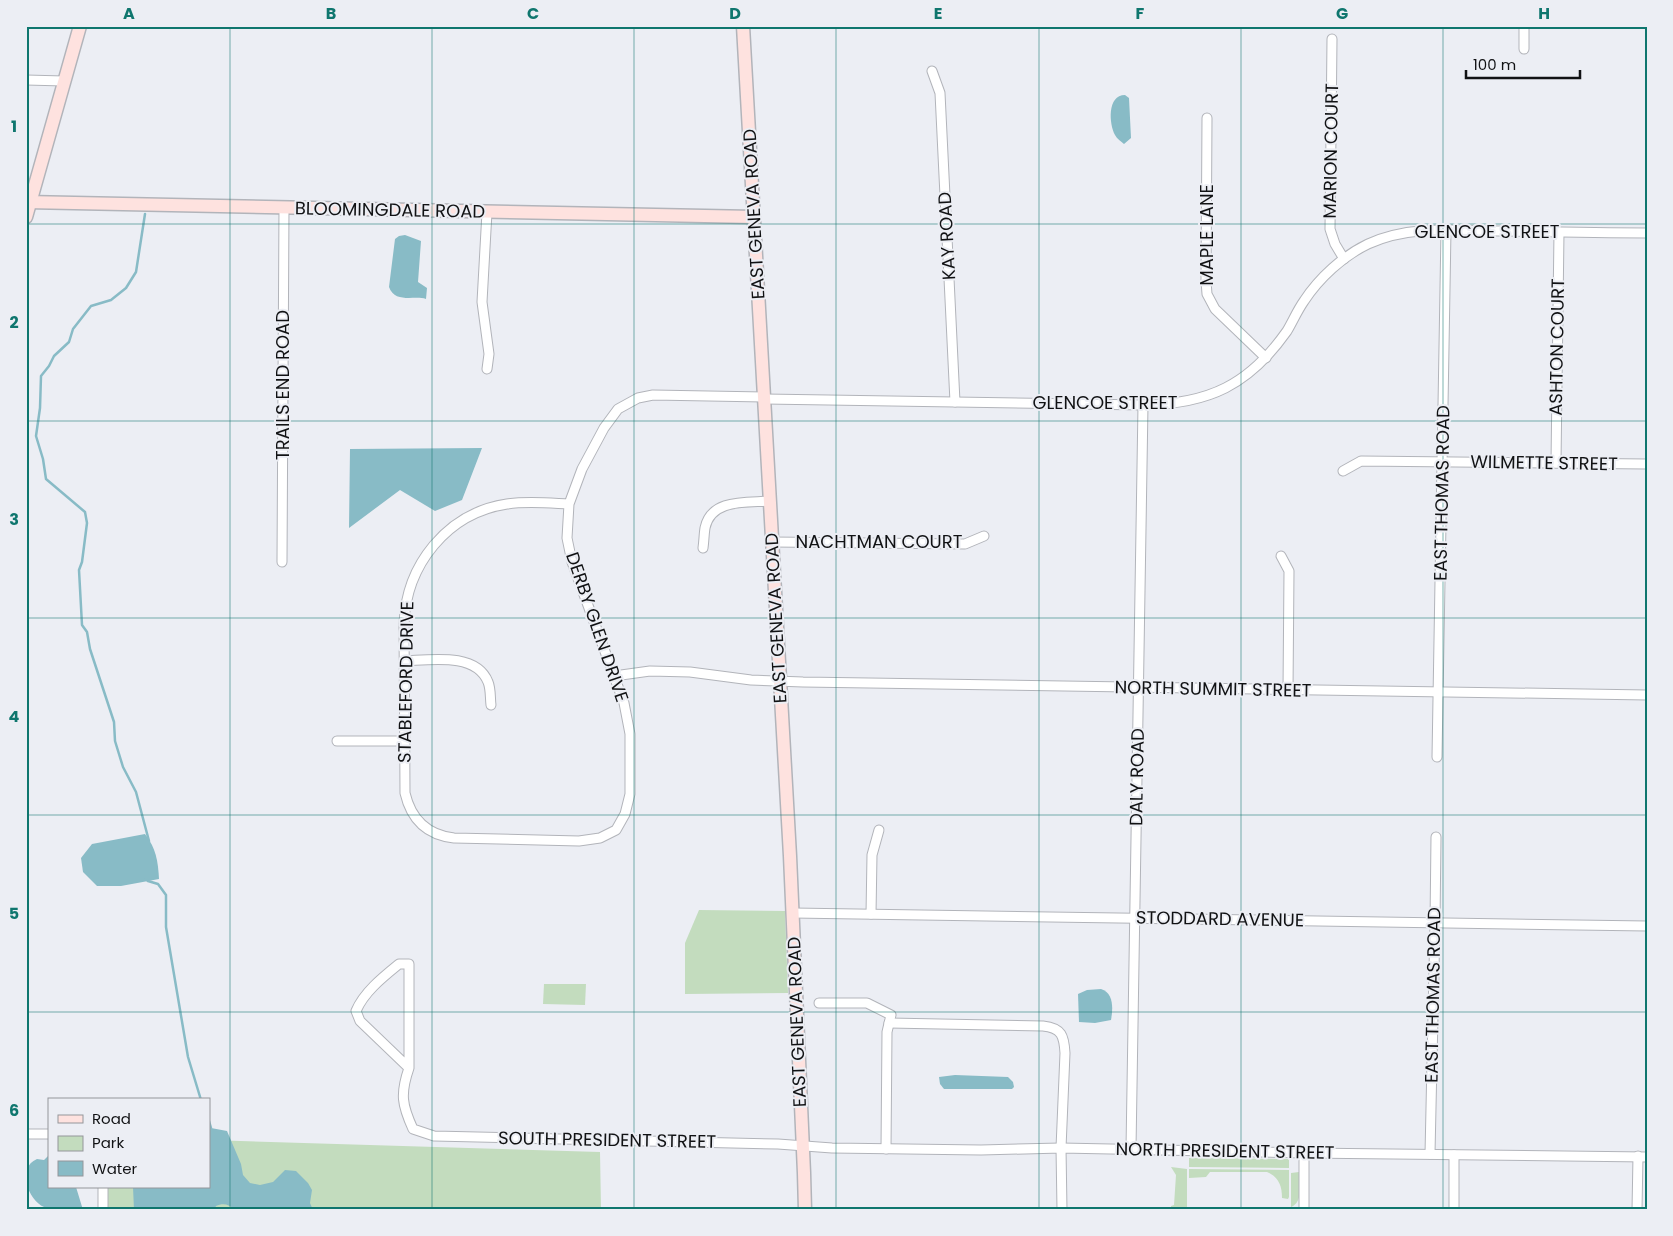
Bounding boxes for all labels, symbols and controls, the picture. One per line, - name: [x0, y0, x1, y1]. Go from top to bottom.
- text: A: [123, 2, 135, 25]
- text: B: [326, 2, 336, 25]
- text: C: [527, 2, 539, 25]
- text: D: [729, 2, 741, 25]
- text: E: [934, 2, 942, 25]
- text: F: [1136, 2, 1145, 25]
- text: G: [1336, 2, 1348, 25]
- text: H: [1538, 2, 1550, 25]
- scale bar: [1466, 48, 1579, 80]
- text: 100 m: [1473, 54, 1516, 75]
- street label: MARION COURT: [1317, 83, 1344, 219]
- text: 1: [11, 115, 17, 138]
- street label: EAST GENEVA ROAD: [737, 128, 770, 300]
- street label: MAPLE LANE: [1194, 184, 1219, 286]
- street label: KAY ROAD: [932, 191, 961, 281]
- street label: BLOOMINGDALE ROAD: [295, 195, 485, 224]
- street label: GLENCOE STREET: [1414, 219, 1560, 244]
- street label: ASHTON COURT: [1543, 278, 1570, 416]
- street label: TRAILS END ROAD: [270, 310, 295, 460]
- text: 2: [9, 311, 19, 334]
- street label: GLENCOE STREET: [1032, 390, 1178, 415]
- street label: EAST THOMAS ROAD: [1427, 405, 1456, 581]
- street label: WILMETTE STREET: [1470, 449, 1618, 476]
- text: 3: [9, 508, 19, 531]
- street label: NACHTMAN COURT: [796, 529, 963, 554]
- street label: EAST GENEVA ROAD: [759, 532, 792, 704]
- street label: DERBY GLEN DRIVE: [560, 548, 635, 705]
- street label: STABLEFORD DRIVE: [392, 601, 419, 763]
- street label: NORTH SUMMIT STREET: [1114, 674, 1312, 703]
- text: 4: [9, 705, 20, 728]
- street label: DALY ROAD: [1123, 728, 1150, 826]
- text: 5: [9, 902, 19, 925]
- street label: STODDARD AVENUE: [1136, 905, 1304, 932]
- street label: EAST THOMAS ROAD: [1418, 907, 1447, 1083]
- street label: EAST GENEVA ROAD: [781, 936, 812, 1108]
- legend: [48, 1098, 210, 1188]
- text: 6: [9, 1099, 19, 1122]
- text: Road: [92, 1108, 131, 1129]
- street label: SOUTH PRESIDENT STREET: [498, 1125, 717, 1154]
- text: Park: [92, 1132, 124, 1153]
- street label: NORTH PRESIDENT STREET: [1115, 1136, 1335, 1165]
- text: Water: [92, 1158, 138, 1179]

